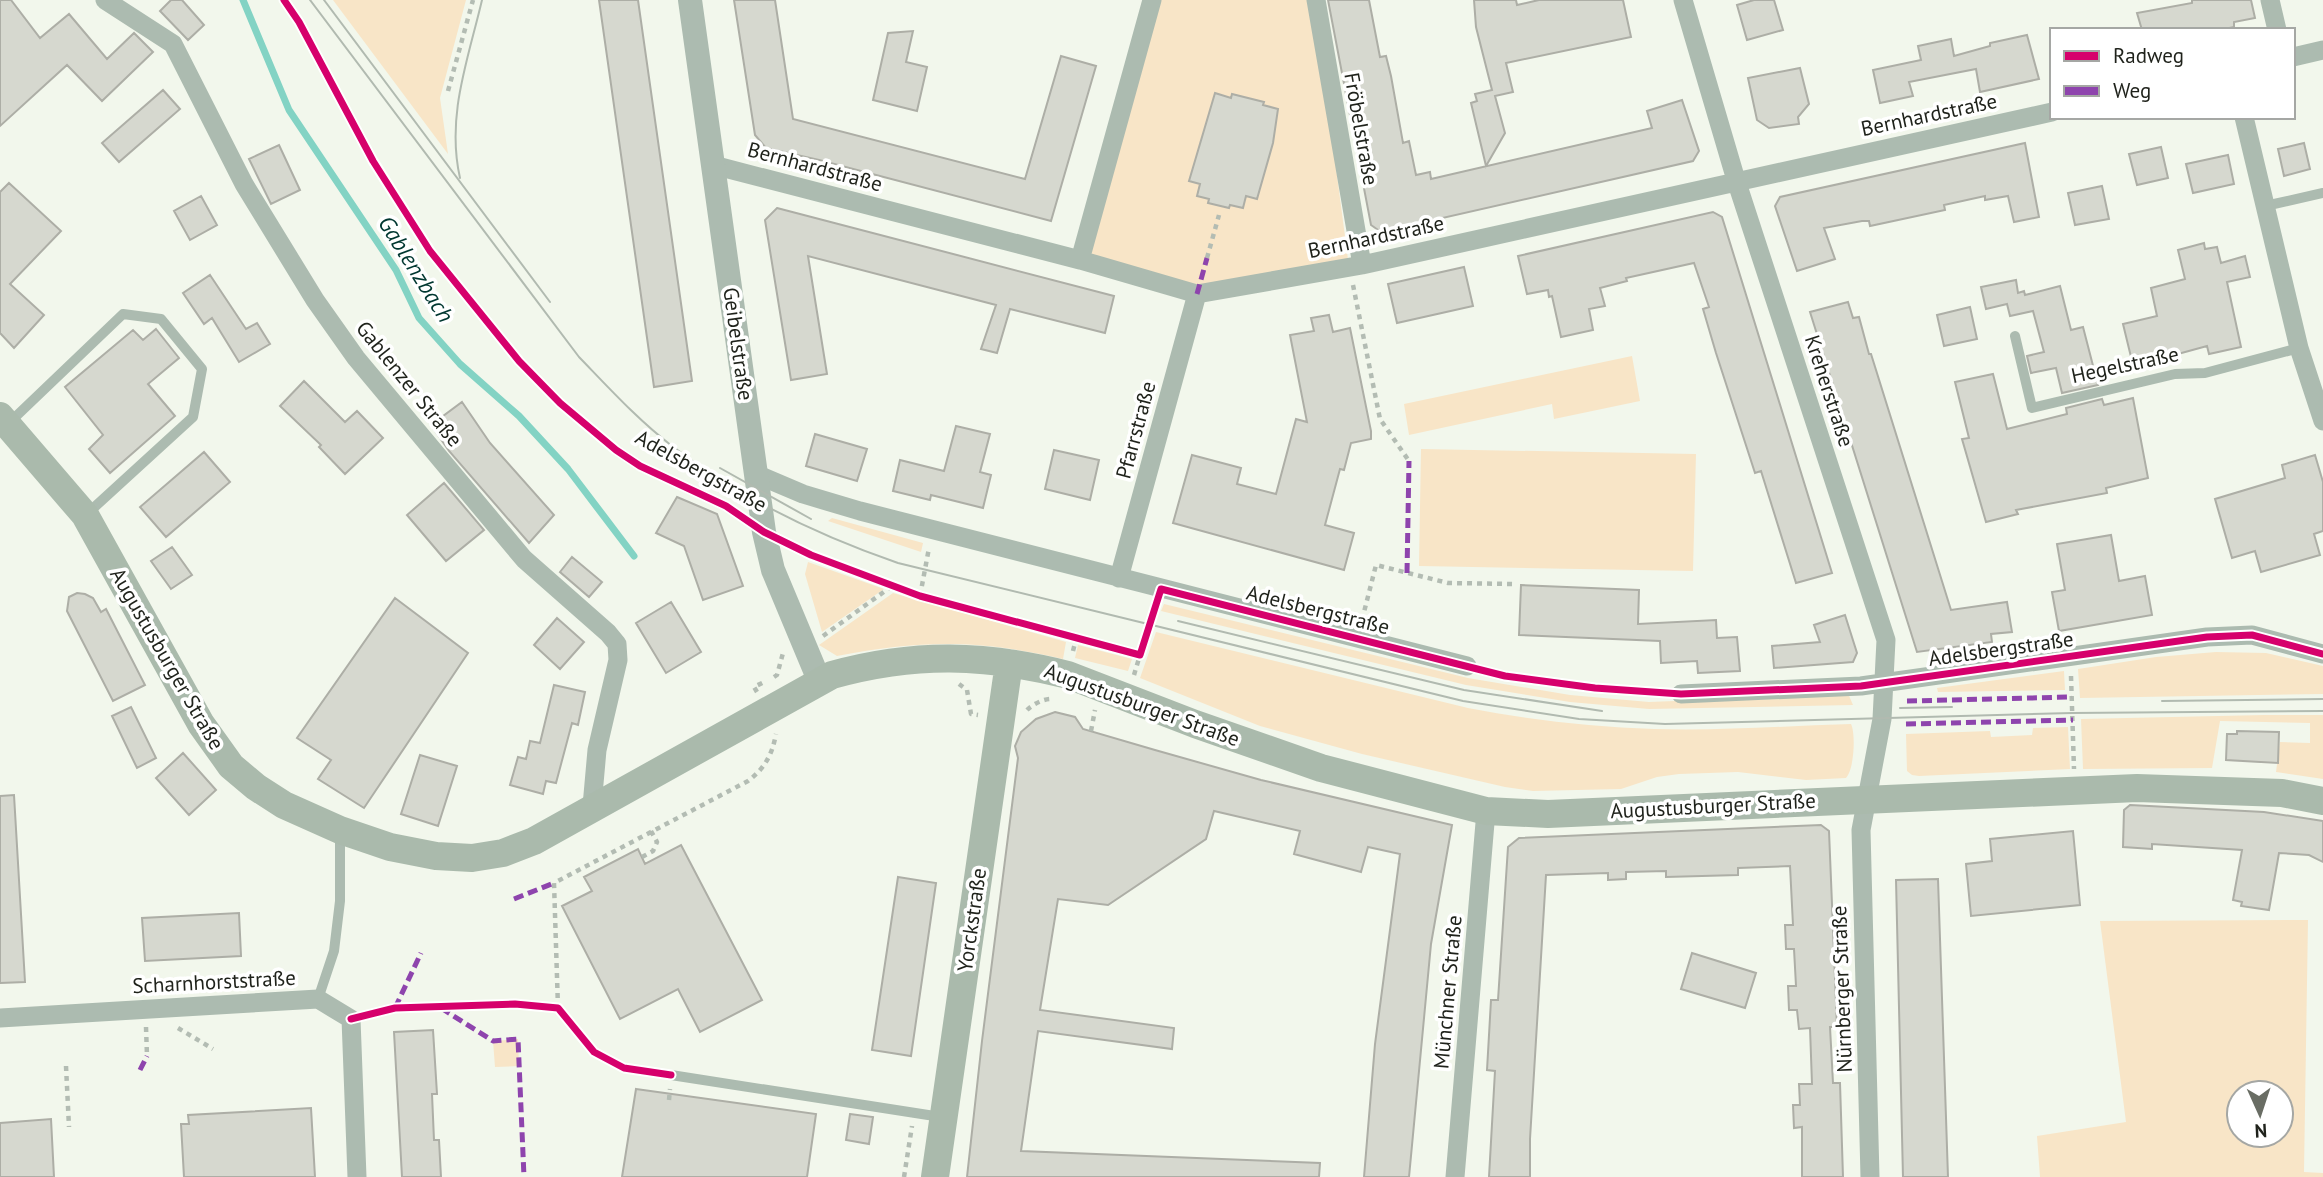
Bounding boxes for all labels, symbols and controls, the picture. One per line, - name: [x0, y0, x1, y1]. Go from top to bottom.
- legend: [2050, 28, 2295, 119]
- text: Radweg: [2113, 42, 2184, 69]
- street label: Fröbelstraße: [1338, 70, 1385, 187]
- text: Weg: [2113, 77, 2151, 104]
- street label: Bernhardstraße: [1858, 87, 1999, 142]
- street label: Bernhardstraße: [745, 136, 886, 197]
- street label: Bernhardstraße: [1305, 209, 1446, 264]
- water label: Gablenzbach: [372, 210, 461, 327]
- street label: Geibelstraße: [717, 286, 760, 402]
- street label: Gablenzer Straße: [350, 315, 468, 452]
- street label: Kreherstraße: [1799, 332, 1860, 450]
- street label: Hegelstraße: [2069, 340, 2181, 389]
- street label: Pfarrstraße: [1110, 378, 1161, 482]
- street label: Adelsbergstraße: [631, 423, 772, 518]
- street label: Augustusburger Straße: [104, 563, 231, 755]
- street label: Adelsbergstraße: [1244, 579, 1392, 640]
- street label: Adelsbergstraße: [1927, 625, 2075, 672]
- street label: Augustusburger Straße: [1041, 657, 1243, 752]
- street label: Augustusburger Straße: [1610, 787, 1816, 824]
- street label: Yorckstraße: [951, 866, 992, 974]
- street label: Nürnberger Straße: [1825, 905, 1858, 1073]
- street label: Münchner Straße: [1427, 914, 1468, 1070]
- street label: Scharnhorststraße: [132, 964, 296, 999]
- north arrow: [2225, 1079, 2295, 1149]
- text: N: [2254, 1119, 2268, 1143]

